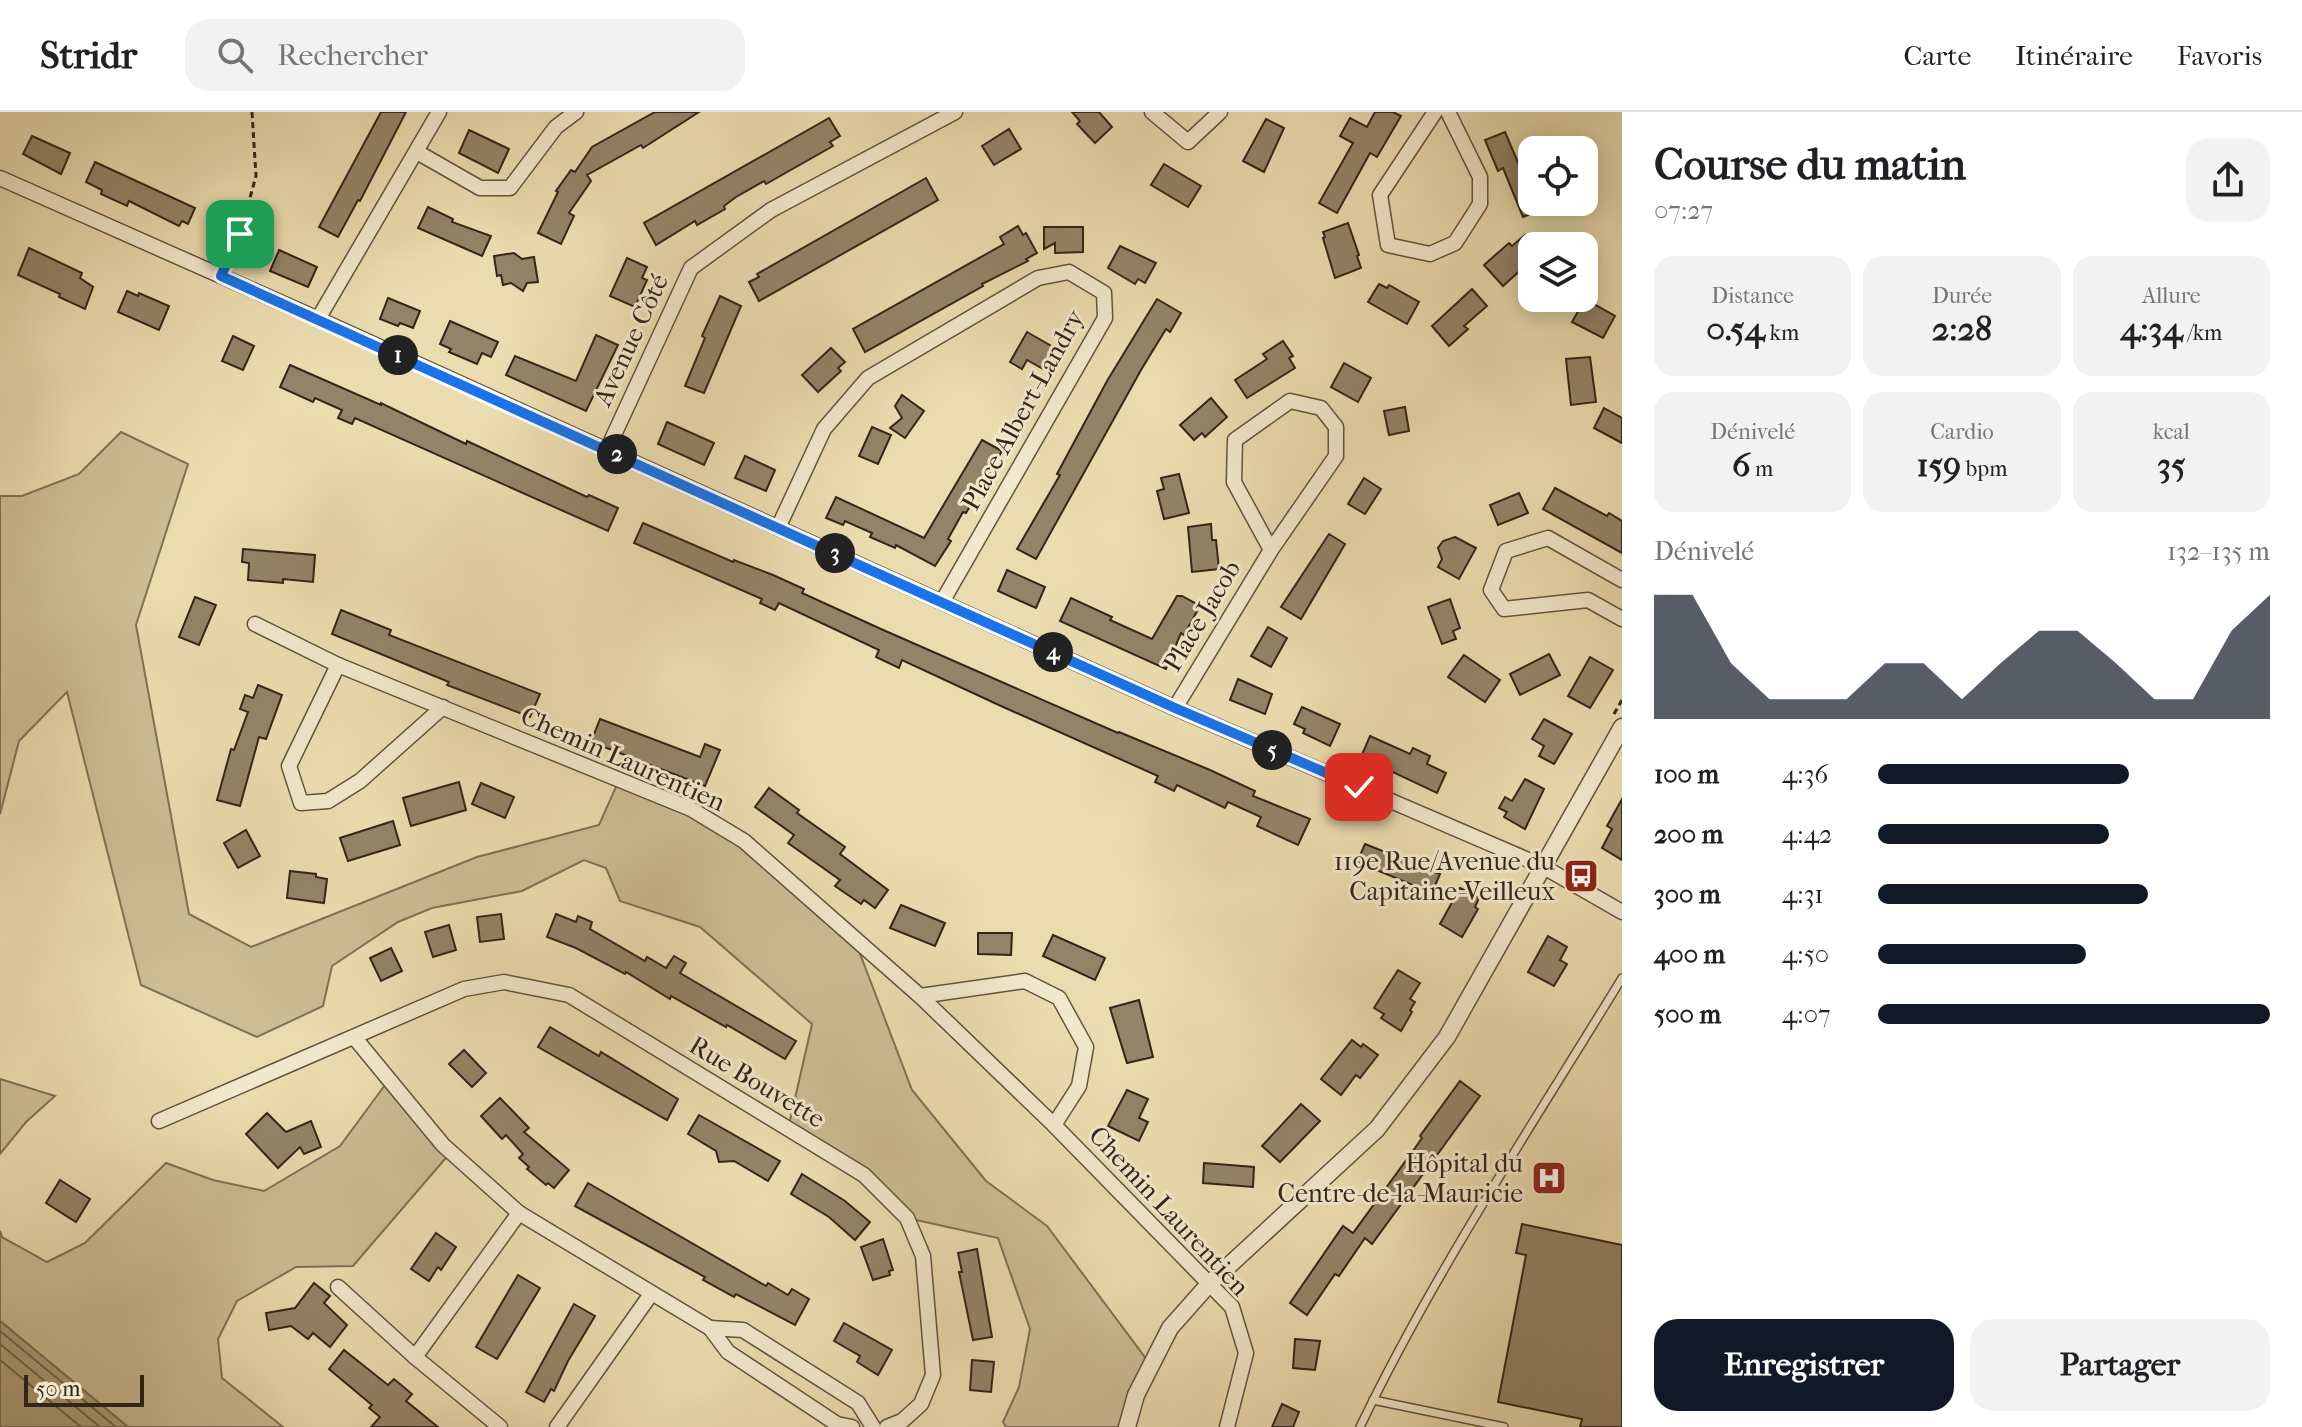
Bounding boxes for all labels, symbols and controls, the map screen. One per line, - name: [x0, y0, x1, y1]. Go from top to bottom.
- search box: [185, 19, 745, 91]
- text: Stridr: [40, 33, 137, 78]
- icon: search: [213, 33, 257, 77]
- text: Rechercher: [277, 38, 428, 73]
- text: Carte: [1904, 39, 1971, 72]
- text: Itinéraire: [2015, 39, 2133, 72]
- text: Favoris: [2177, 39, 2262, 72]
- map controls: [1518, 136, 1598, 312]
- button: locate: [1518, 136, 1598, 216]
- button: share: [2186, 138, 2270, 222]
- text: Course du matin: [1654, 139, 1966, 190]
- text: 07:27: [1654, 195, 1713, 226]
- pin: [206, 200, 274, 268]
- icon: arrive: [218, 212, 262, 256]
- button: layers: [1518, 232, 1598, 312]
- street label: Avenue Côté: [586, 269, 675, 412]
- text: Distance: [1711, 283, 1794, 309]
- text: Durée: [1932, 283, 1992, 309]
- text: Allure: [2142, 283, 2201, 309]
- street label: Place Albert-Landry: [955, 303, 1091, 516]
- text: 0.54: [1706, 309, 1765, 349]
- text: 2:28: [1932, 309, 1992, 349]
- text: 4:34: [2120, 309, 2183, 349]
- text: km: [1765, 320, 1799, 346]
- text: /km: [2183, 320, 2222, 346]
- pin: 1: [378, 335, 418, 375]
- text: 1: [394, 342, 402, 368]
- text: Dénivelé: [1710, 419, 1795, 445]
- text: Cardio: [1930, 419, 1994, 445]
- text: kcal: [2153, 419, 2190, 445]
- pin: 2: [597, 434, 637, 474]
- text: 2: [611, 441, 623, 467]
- text: 6: [1732, 445, 1750, 485]
- text: 159: [1917, 445, 1961, 485]
- text: 35: [2157, 445, 2186, 485]
- text: m: [1750, 456, 1773, 482]
- text: bpm: [1961, 456, 2007, 482]
- pin: 3: [815, 533, 855, 573]
- text: Dénivelé: [1654, 536, 1754, 567]
- text: 132–135 m: [2167, 536, 2270, 567]
- text: 3: [830, 540, 840, 566]
- street label: Place Jacob: [1157, 555, 1247, 677]
- pin: 4: [1033, 632, 1073, 672]
- text: 4: [1047, 639, 1060, 665]
- street label: Chemin Laurentien: [516, 700, 730, 818]
- pin: 5: [1252, 730, 1292, 770]
- text: 5: [1267, 737, 1277, 763]
- pin: [1325, 753, 1393, 821]
- text: 100 m: [1654, 759, 1719, 790]
- text: 4:36: [1782, 759, 1828, 790]
- icon: check: [1337, 765, 1381, 809]
- text: 200 m: [1654, 819, 1723, 850]
- text: 4:42: [1782, 819, 1832, 850]
- place label: 119e Rue/Avenue du Capitaine-Veilleux: [1334, 846, 1555, 907]
- bus stop icon: 119e Rue/Avenue du Capitaine-Veilleux: [1562, 857, 1600, 895]
- text: 300 m: [1654, 879, 1721, 910]
- text: 4:31: [1782, 879, 1824, 910]
- text: 400 m: [1654, 939, 1725, 970]
- text: 4:50: [1782, 939, 1829, 970]
- text: 500 m: [1654, 999, 1721, 1030]
- text: 4:07: [1782, 999, 1831, 1030]
- street label: Rue Bouvette: [684, 1029, 831, 1135]
- street label: Chemin Laurentien: [1082, 1120, 1256, 1302]
- place label: Hôpital du Centre-de-la-Mauricie: [1277, 1148, 1523, 1209]
- hospital icon: Hôpital du Centre-de-la-Mauricie: [1530, 1159, 1568, 1197]
- button: Enregistrer: [1654, 1319, 1954, 1411]
- button: Partager: [1970, 1319, 2270, 1411]
- scale bar: [24, 1371, 144, 1407]
- text: 50 m: [36, 1376, 81, 1402]

